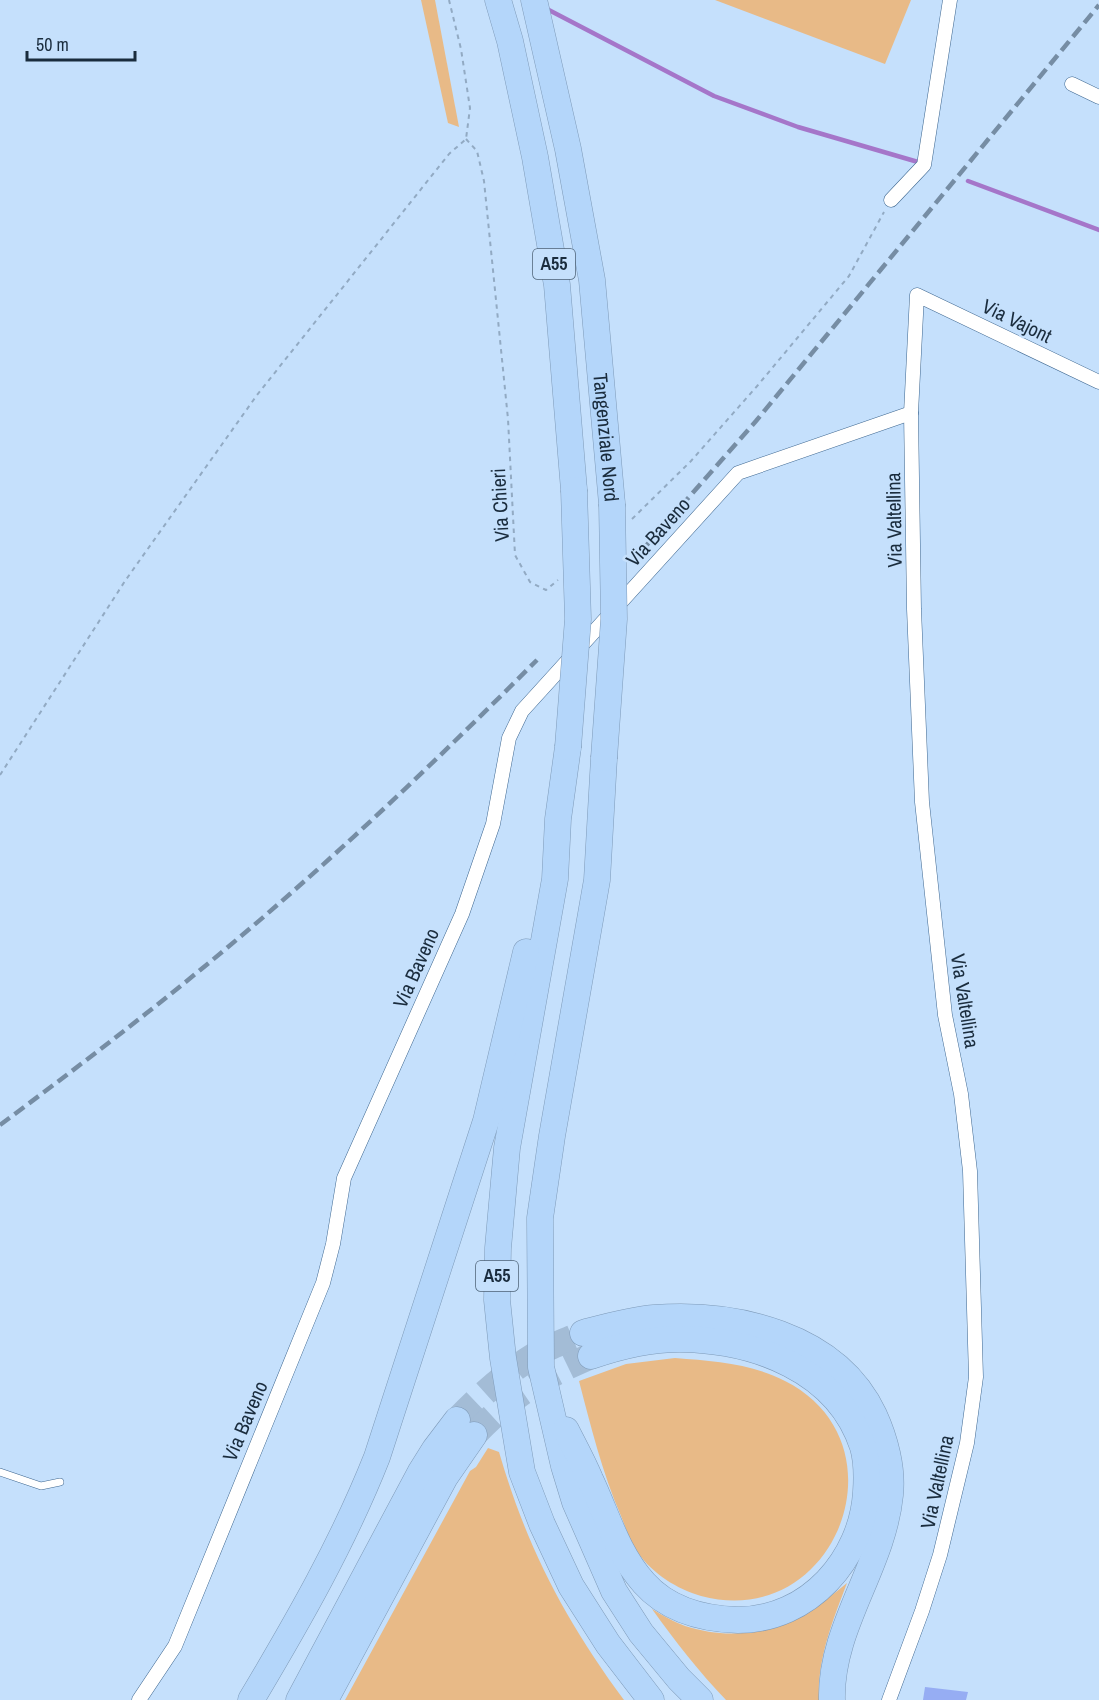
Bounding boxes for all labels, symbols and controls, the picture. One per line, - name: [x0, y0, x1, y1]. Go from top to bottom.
- scale bar: [27, 24, 135, 62]
- text: 50 m: [36, 32, 69, 57]
- road number: A55: [533, 249, 575, 279]
- street label: Via Vajont: [978, 292, 1057, 349]
- street label: Tangenziale Nord: [587, 372, 626, 503]
- street label: Via Chieri: [484, 468, 515, 542]
- street label: Via Valtellina: [879, 472, 908, 568]
- street label: Via Baveno: [619, 491, 696, 572]
- street label: Via Baveno: [386, 924, 445, 1012]
- street label: Via Valtellina: [945, 952, 986, 1050]
- road number: A55: [476, 1261, 518, 1291]
- street label: Via Baveno: [216, 1377, 273, 1465]
- street label: Via Valtellina: [913, 1433, 960, 1531]

